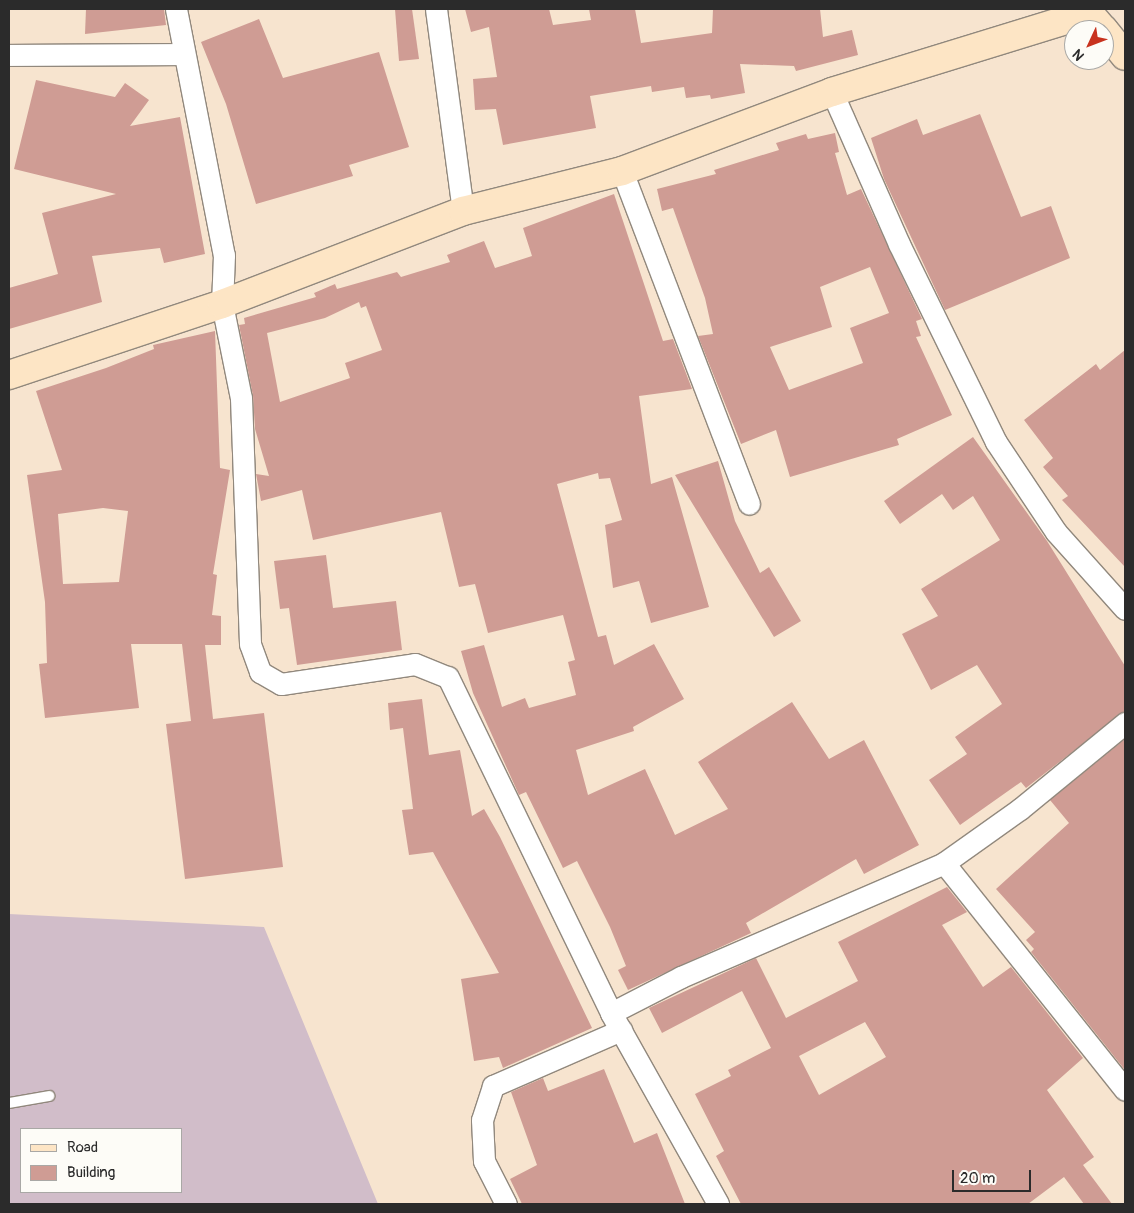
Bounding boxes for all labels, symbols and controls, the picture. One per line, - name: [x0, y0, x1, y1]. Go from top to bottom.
- north arrow: [1064, 20, 1114, 70]
- text: N: [1069, 46, 1088, 64]
- legend: [20, 1128, 182, 1193]
- text: Road: [67, 1138, 98, 1157]
- scale bar: [954, 1160, 1033, 1192]
- text: Building: [67, 1163, 115, 1182]
- text: 20 m: [960, 1169, 995, 1188]

